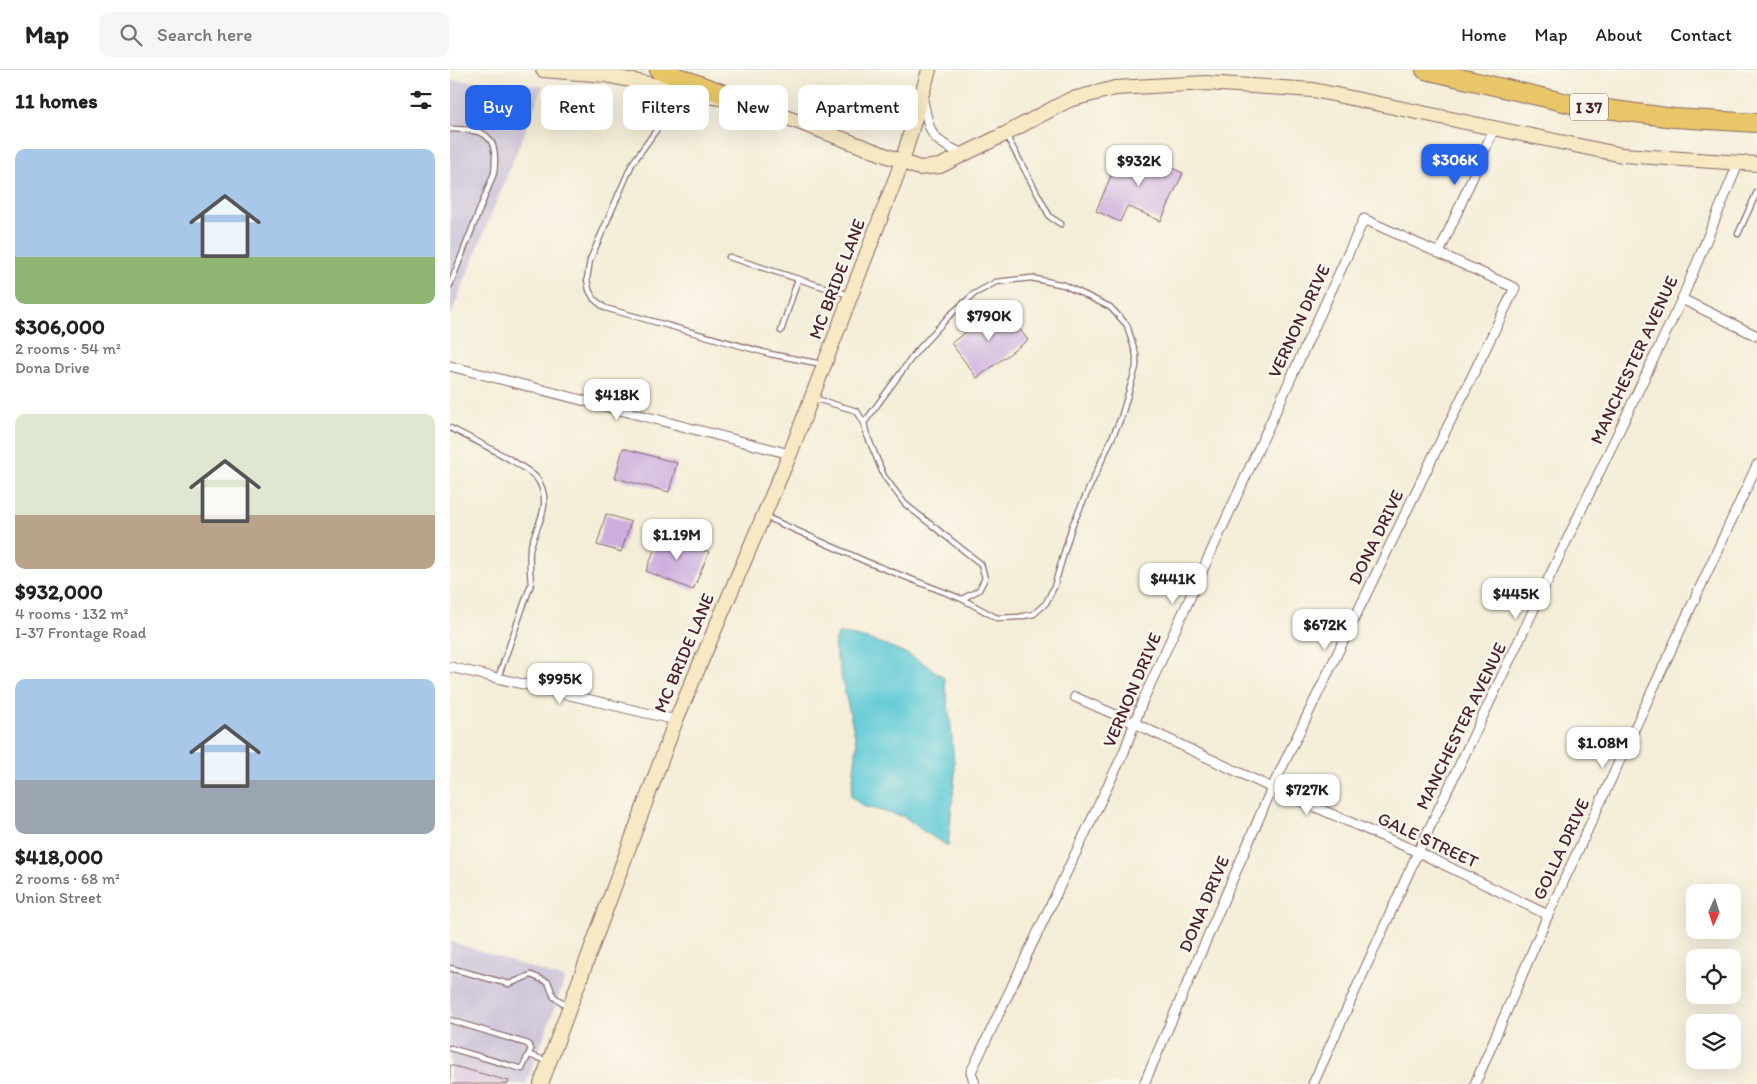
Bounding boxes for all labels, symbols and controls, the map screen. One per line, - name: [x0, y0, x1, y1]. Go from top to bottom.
- search box: [99, 12, 449, 57]
- text: Map: [25, 20, 69, 49]
- icon: search: [117, 21, 145, 49]
- text: Search here: [157, 23, 252, 46]
- text: Home: [1461, 24, 1507, 46]
- text: Map: [1535, 24, 1568, 46]
- text: About: [1596, 24, 1642, 46]
- text: Contact: [1670, 24, 1732, 46]
- chip: Buy: [465, 85, 531, 130]
- chip: Rent: [541, 85, 613, 130]
- chip: Filters: [623, 85, 709, 130]
- chip: New: [719, 85, 788, 130]
- chip: Apartment: [798, 85, 918, 130]
- icon: filters: [407, 86, 435, 114]
- text: 11 homes: [15, 88, 98, 113]
- road number: I 37: [1570, 94, 1608, 121]
- pin: $932K: [1104, 144, 1174, 187]
- pin: $306K: [1420, 144, 1490, 186]
- text: $306K: [1432, 150, 1478, 169]
- text: $932K: [1117, 151, 1161, 170]
- icon: home: [180, 181, 270, 271]
- street label: MC BRIDE LANE: [804, 216, 870, 342]
- street label: VERNON DRIVE: [1263, 261, 1335, 381]
- street label: MANCHESTER AVENUE: [1585, 272, 1683, 448]
- pin: $790K: [954, 300, 1024, 342]
- text: $790K: [967, 306, 1011, 325]
- text: $306,000: [15, 314, 105, 339]
- text: 2 rooms · 54 m²: [15, 339, 121, 358]
- text: Dona Drive: [15, 358, 90, 377]
- pin: $418K: [582, 378, 652, 421]
- text: $418K: [595, 385, 639, 404]
- icon: home: [180, 446, 270, 536]
- street label: DONA DRIVE: [1344, 486, 1408, 588]
- pin: $1.19M: [636, 518, 718, 561]
- text: $1.19M: [653, 525, 701, 544]
- pin: $441K: [1138, 562, 1208, 605]
- text: $441K: [1151, 569, 1196, 588]
- pin: $445K: [1481, 578, 1551, 620]
- text: $932,000: [15, 579, 103, 604]
- text: $445K: [1493, 584, 1539, 603]
- street label: MC BRIDE LANE: [649, 590, 719, 716]
- text: 4 rooms · 132 m²: [15, 604, 129, 623]
- pin: $672K: [1290, 608, 1360, 651]
- text: $672K: [1303, 615, 1347, 634]
- text: I-37 Frontage Road: [15, 623, 146, 642]
- street label: VERNON DRIVE: [1098, 629, 1166, 751]
- street label: MANCHESTER AVENUE: [1411, 639, 1511, 813]
- pin: $995K: [525, 662, 595, 705]
- text: $995K: [538, 669, 582, 688]
- icon: home: [180, 711, 270, 801]
- pin: $1.08M: [1562, 726, 1644, 769]
- text: $1.08M: [1578, 733, 1628, 752]
- pin: $727K: [1272, 774, 1342, 816]
- text: $727K: [1286, 780, 1328, 799]
- street label: GOLLA DRIVE: [1528, 795, 1594, 903]
- street label: GALE STREET: [1374, 807, 1482, 873]
- text: $418,000: [15, 844, 103, 869]
- street label: DONA DRIVE: [1174, 852, 1234, 956]
- text: 2 rooms · 68 m²: [15, 869, 120, 888]
- north arrow: [1686, 884, 1741, 939]
- map controls: [1686, 884, 1741, 1069]
- text: Union Street: [15, 888, 102, 907]
- button: locate: [1686, 949, 1741, 1004]
- button: layers: [1686, 1014, 1741, 1069]

